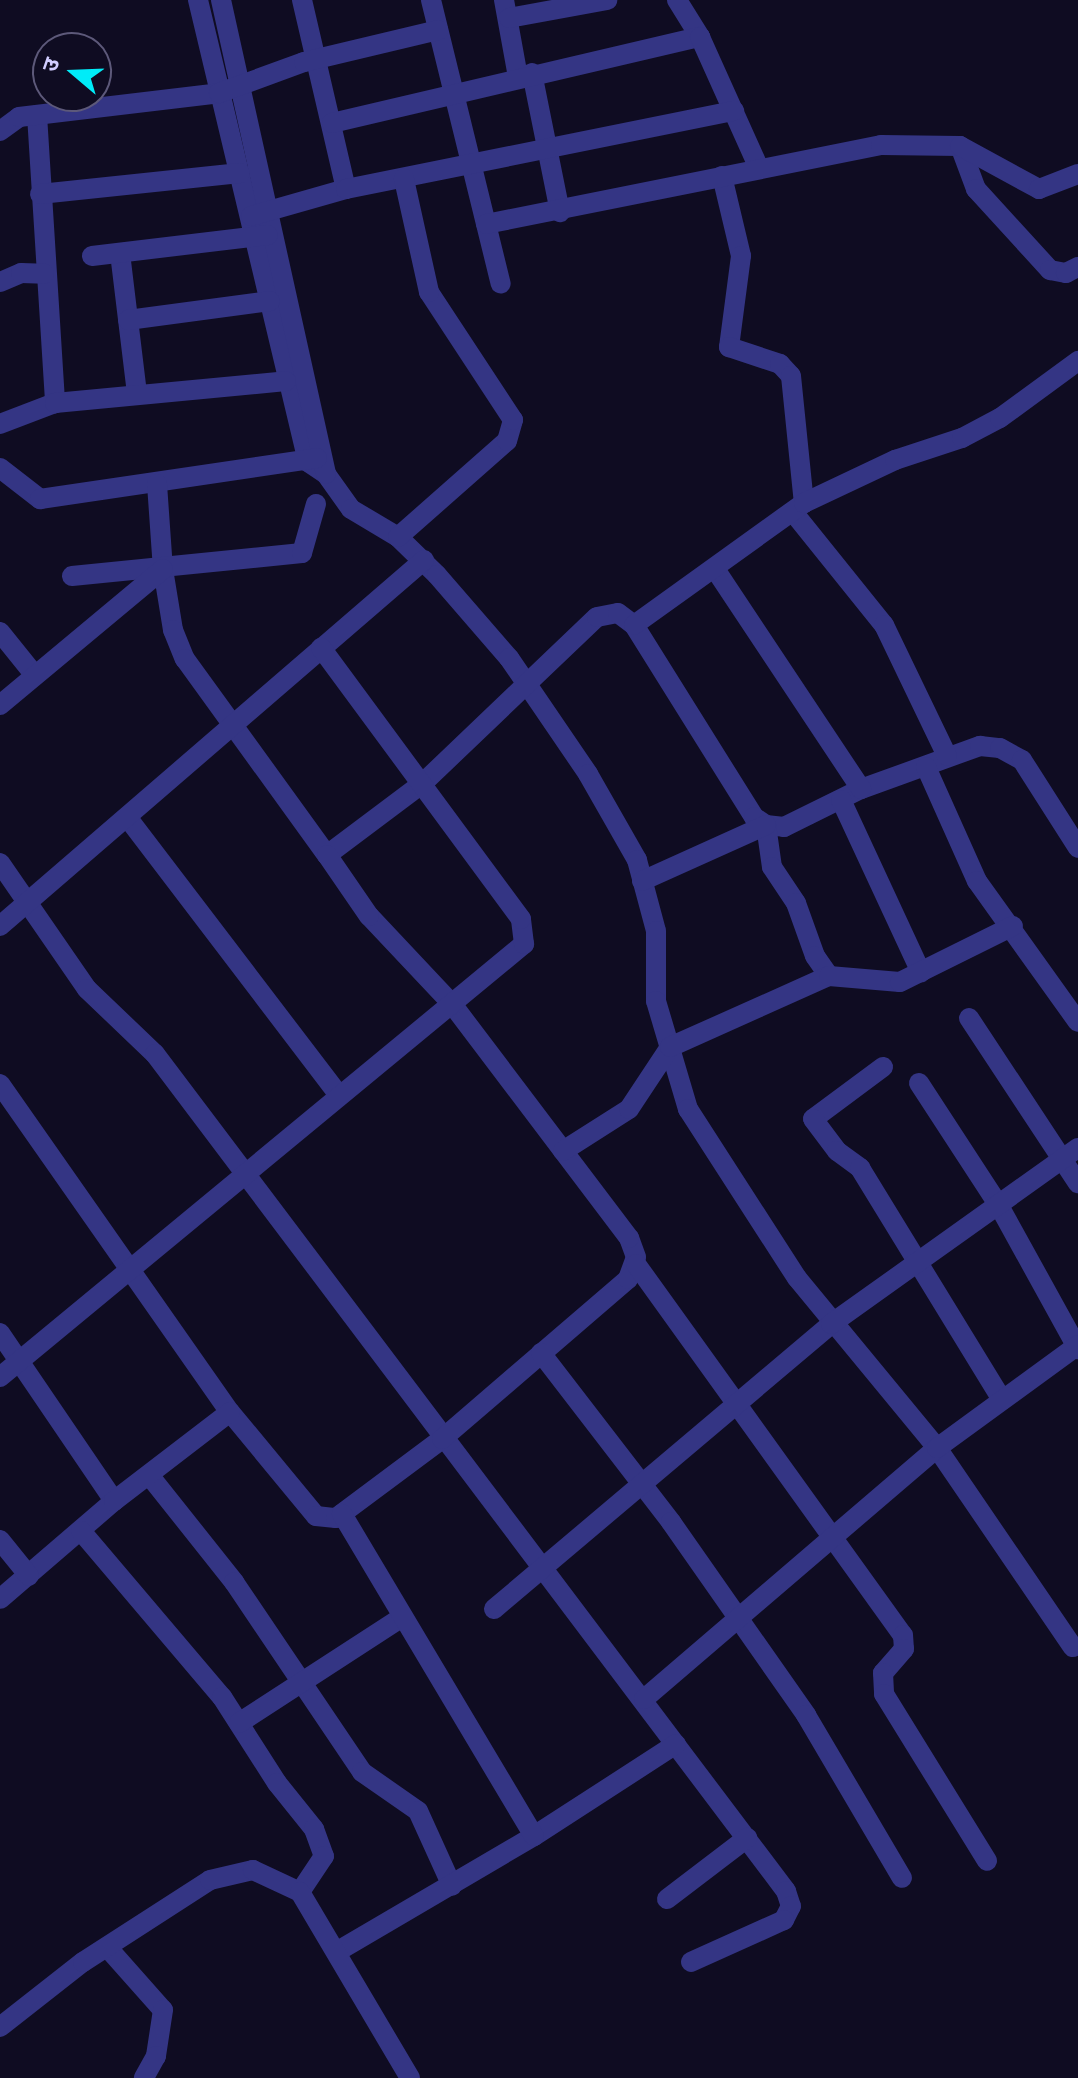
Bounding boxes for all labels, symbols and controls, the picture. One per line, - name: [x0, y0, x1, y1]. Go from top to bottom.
- north arrow: [32, 32, 112, 112]
- text: उ: [39, 55, 64, 75]

